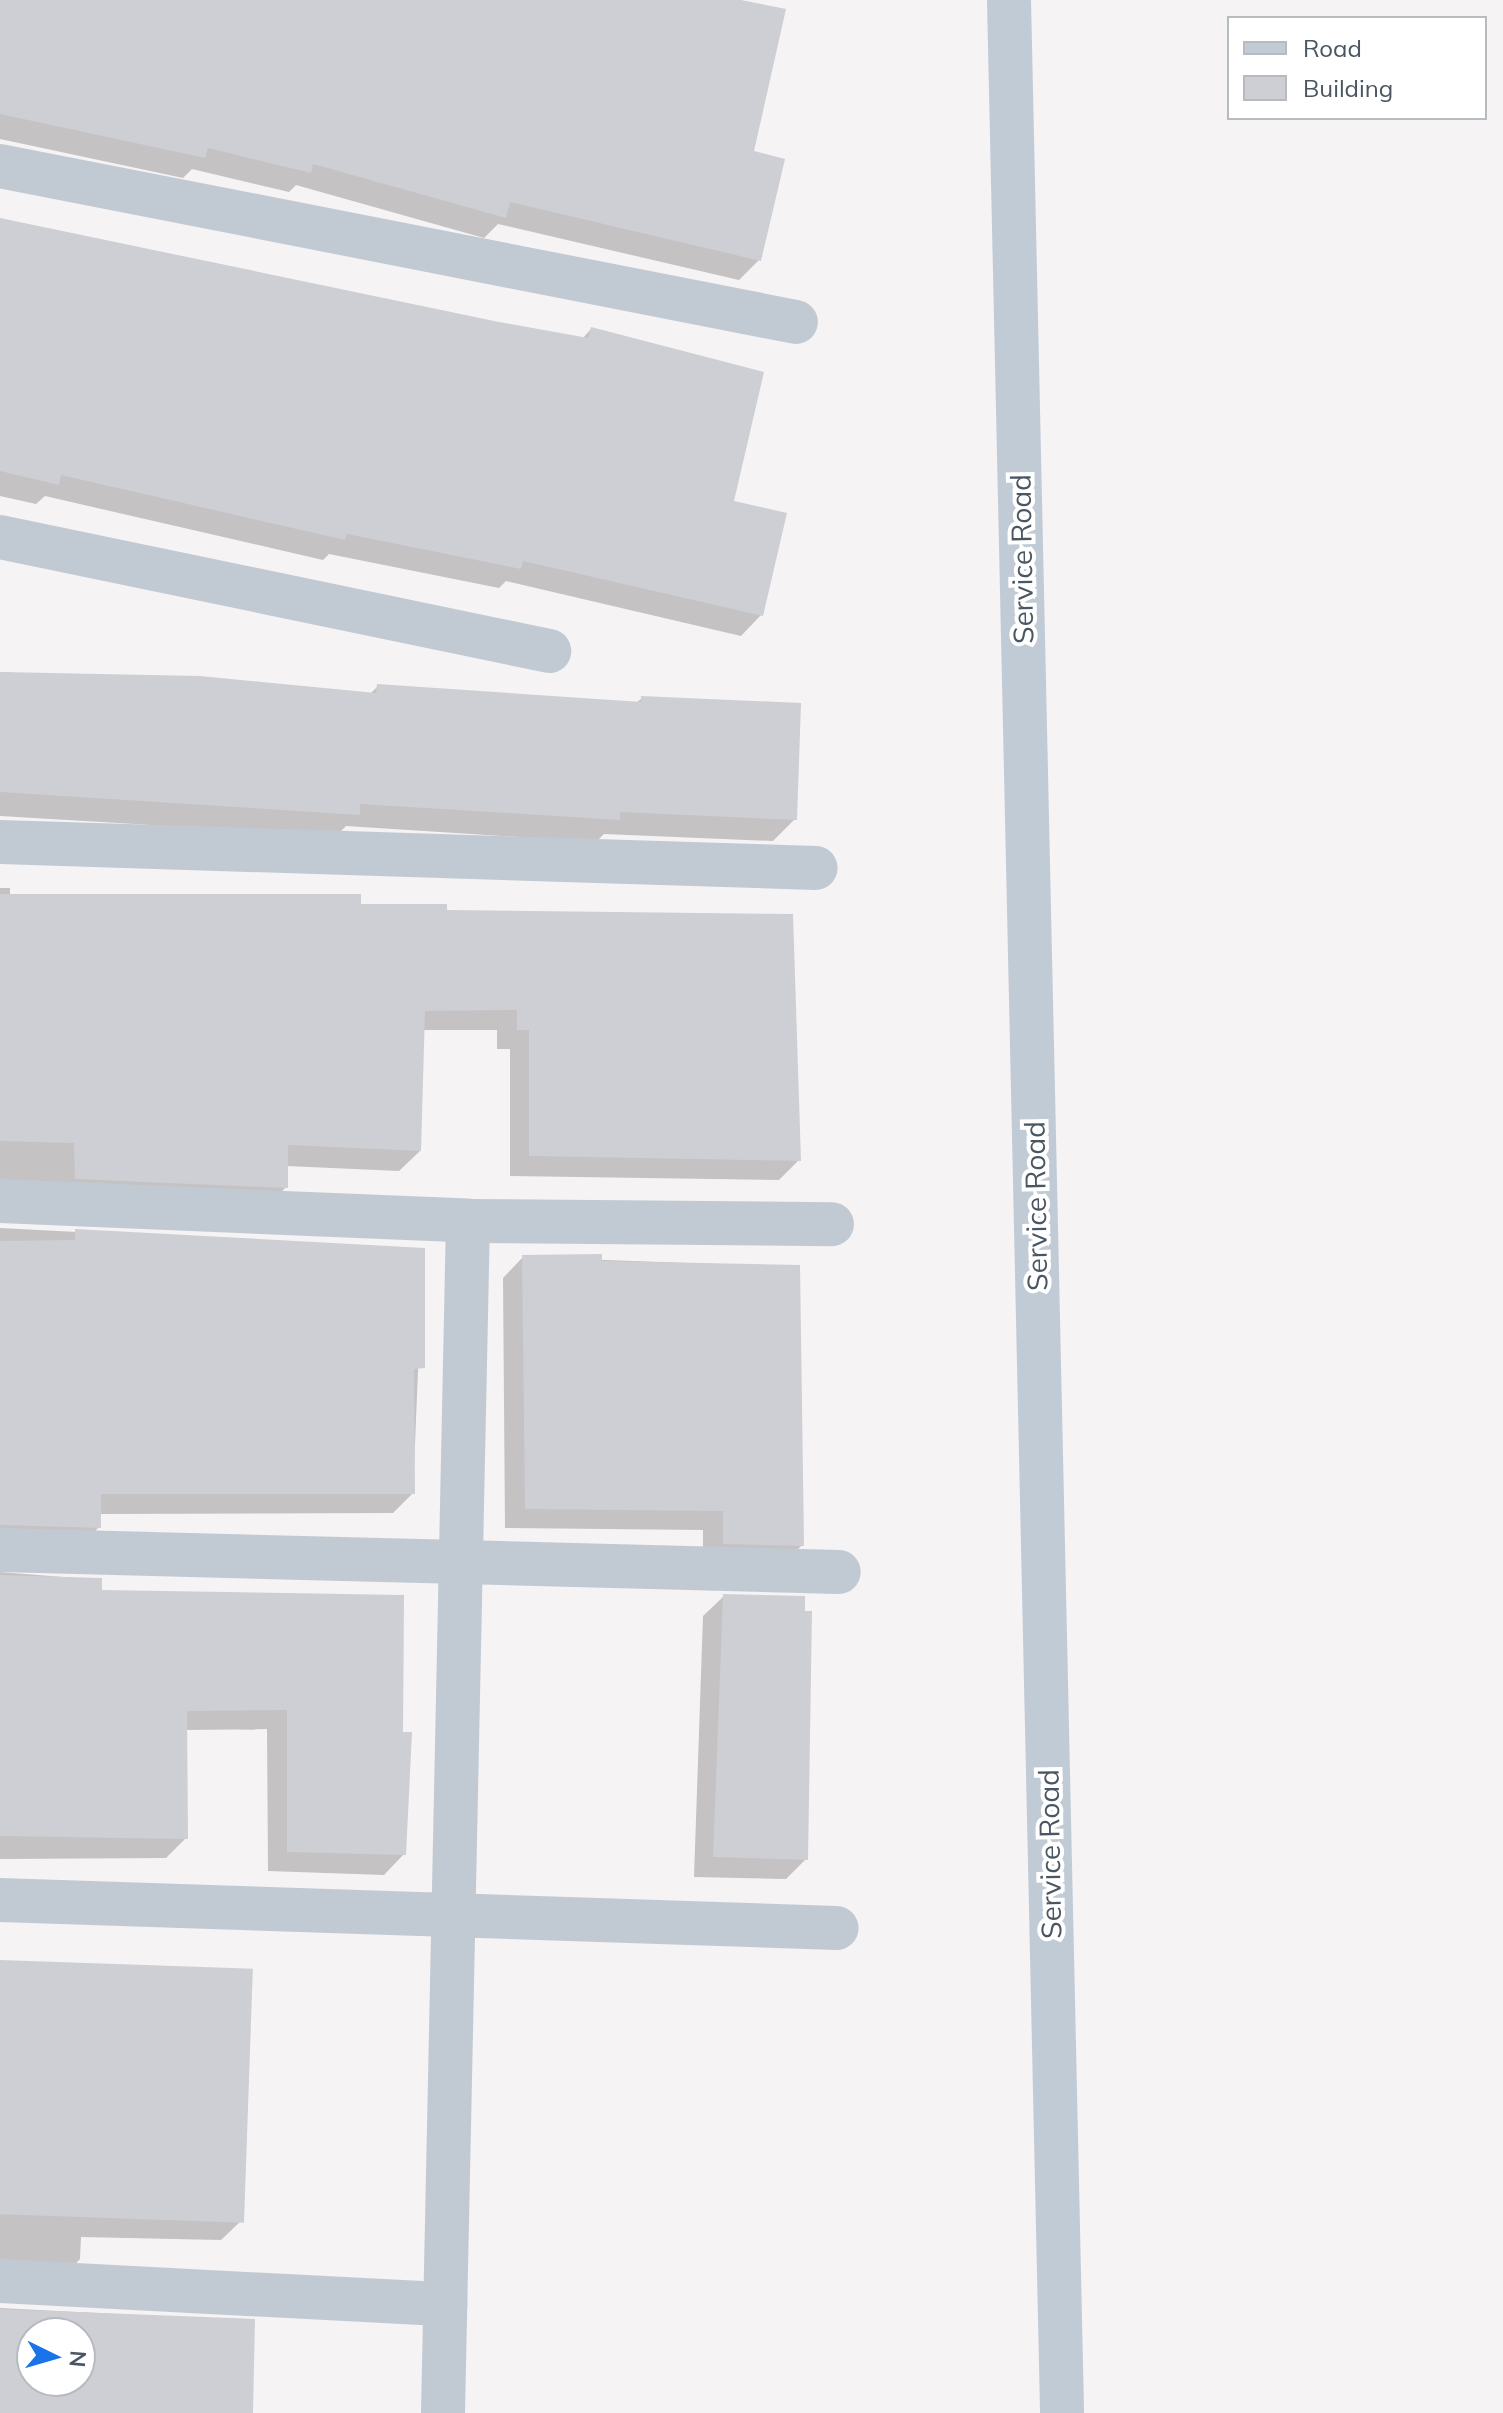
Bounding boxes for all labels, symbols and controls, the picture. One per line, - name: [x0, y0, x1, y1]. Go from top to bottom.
- legend: [1227, 16, 1487, 120]
- text: Road: [1303, 33, 1362, 63]
- text: Building: [1303, 73, 1393, 103]
- street label: Service Road: [1004, 474, 1040, 644]
- street label: Service Road: [1018, 1121, 1054, 1291]
- street label: Service Road: [1032, 1769, 1068, 1939]
- north arrow: [16, 2317, 96, 2397]
- text: N: [63, 2349, 93, 2368]

